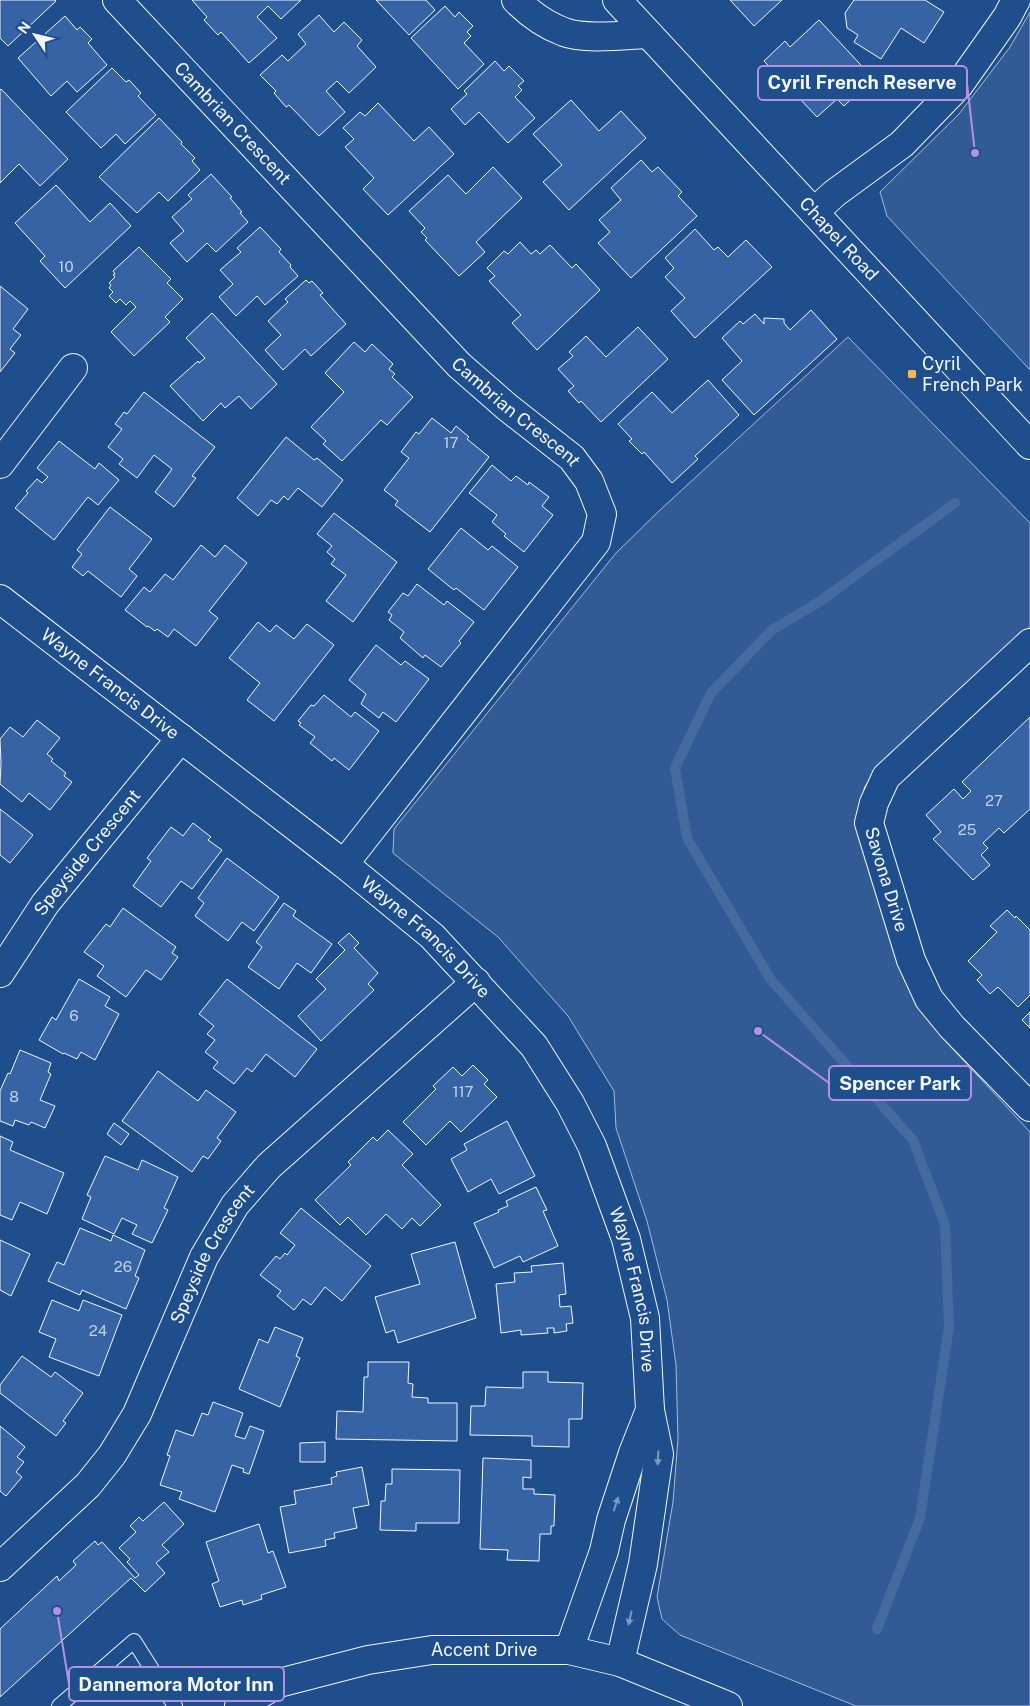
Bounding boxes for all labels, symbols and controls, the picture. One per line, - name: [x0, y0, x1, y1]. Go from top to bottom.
- north arrow: [10, 10, 60, 60]
- text: N: [15, 18, 34, 37]
- street label: Cambrian Crescent: [170, 57, 295, 189]
- callout: Cyril French Reserve: [758, 66, 967, 100]
- text: Cyril French Reserve: [768, 71, 956, 93]
- street label: Chapel Road: [795, 193, 883, 285]
- house number: 10: [58, 258, 74, 275]
- street label: Cambrian Crescent: [447, 353, 585, 470]
- place label: Cyril French Park: [922, 353, 1023, 395]
- marker: Cyril French Park: [906, 368, 918, 380]
- house number: 17: [443, 434, 459, 451]
- street label: Wayne Francis Drive: [37, 624, 184, 743]
- street label: Speyside Crescent: [29, 785, 145, 919]
- house number: 27: [985, 792, 1003, 809]
- house number: 25: [958, 821, 976, 838]
- street label: Savona Drive: [861, 824, 913, 934]
- street label: Wayne Francis Drive: [357, 871, 495, 1002]
- house number: 6: [69, 1007, 79, 1024]
- callout: Spencer Park: [829, 1066, 971, 1100]
- text: Spencer Park: [839, 1072, 961, 1094]
- house number: 117: [452, 1083, 474, 1100]
- house number: 8: [9, 1088, 19, 1105]
- street label: Speyside Crescent: [166, 1179, 259, 1327]
- street label: Wayne Francis Drive: [605, 1204, 659, 1373]
- house number: 26: [114, 1258, 132, 1275]
- house number: 24: [89, 1322, 107, 1339]
- one-way arrow: [653, 1451, 661, 1467]
- one-way arrow: [613, 1496, 621, 1511]
- one-way arrow: [626, 1610, 634, 1626]
- street label: Accent Drive: [431, 1639, 538, 1660]
- callout: Dannemora Motor Inn: [69, 1667, 284, 1701]
- text: Dannemora Motor Inn: [78, 1673, 274, 1695]

